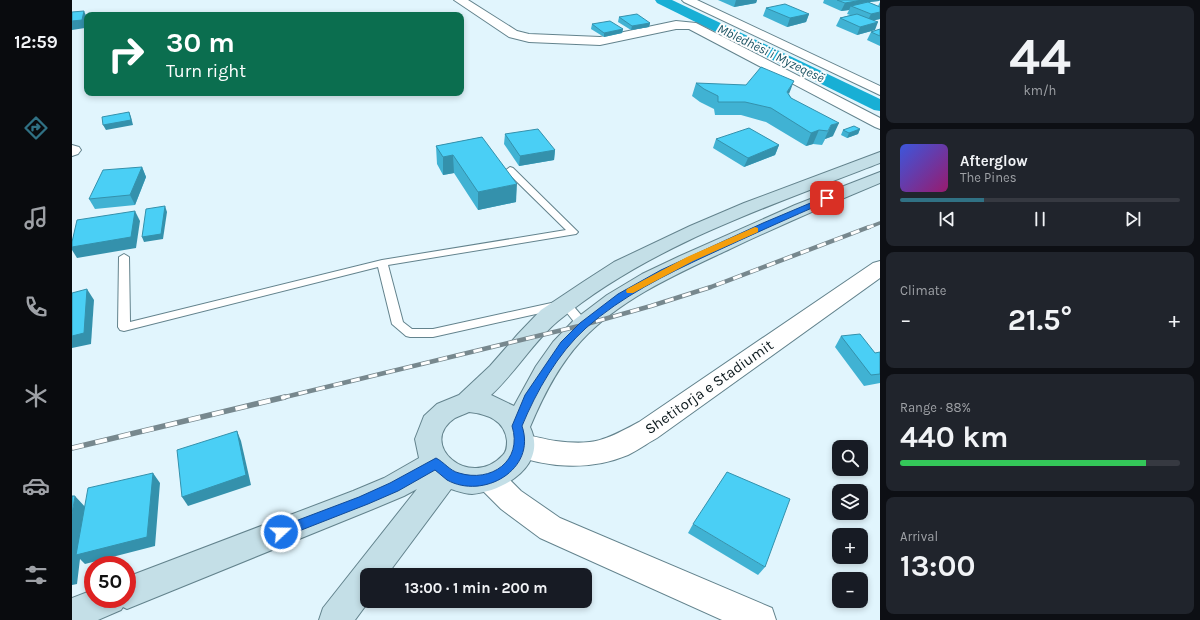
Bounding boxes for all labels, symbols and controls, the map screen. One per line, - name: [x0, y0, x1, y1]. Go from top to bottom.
- water label: Mbledhësi i Myzeqesë: [715, 21, 827, 86]
- text: 30 m: [166, 26, 235, 59]
- text: 44: [1009, 26, 1071, 87]
- icon: right: [100, 28, 152, 80]
- text: 12:59: [14, 31, 58, 53]
- text: Turn right: [166, 60, 246, 82]
- text: km/h: [1024, 83, 1056, 98]
- icon: directions: [22, 114, 50, 142]
- text: Afterglow: [960, 152, 1028, 170]
- text: The Pines: [960, 170, 1017, 185]
- pin: [810, 181, 844, 215]
- icon: arrive: [816, 187, 838, 209]
- icon: music: [22, 204, 50, 232]
- icon: previous: [936, 208, 958, 230]
- icon: pause: [1029, 208, 1051, 230]
- icon: next: [1122, 208, 1144, 230]
- text: Climate: [900, 283, 946, 298]
- icon: phone: [22, 293, 50, 321]
- text: 21.5°: [1008, 302, 1072, 338]
- text: −: [900, 307, 912, 333]
- text: +: [1168, 307, 1180, 333]
- street label: Shetitorja e Stadiumit: [641, 336, 777, 438]
- icon: climate: [22, 382, 50, 410]
- text: Range · 88%: [900, 400, 971, 415]
- text: 440 km: [900, 419, 1008, 455]
- map controls: [832, 440, 868, 608]
- button: search: [832, 440, 868, 476]
- icon: car: [22, 472, 50, 500]
- button: layers: [832, 484, 868, 520]
- position arrow: [260, 511, 302, 553]
- button: +: [832, 528, 868, 564]
- text: Arrival: [900, 529, 938, 544]
- text: 13:00: [900, 548, 975, 584]
- speed limit sign: 50: [84, 556, 136, 608]
- icon: filters: [22, 561, 50, 589]
- button: −: [832, 572, 868, 608]
- text: 13:00 · 1 min · 200 m: [404, 579, 548, 597]

